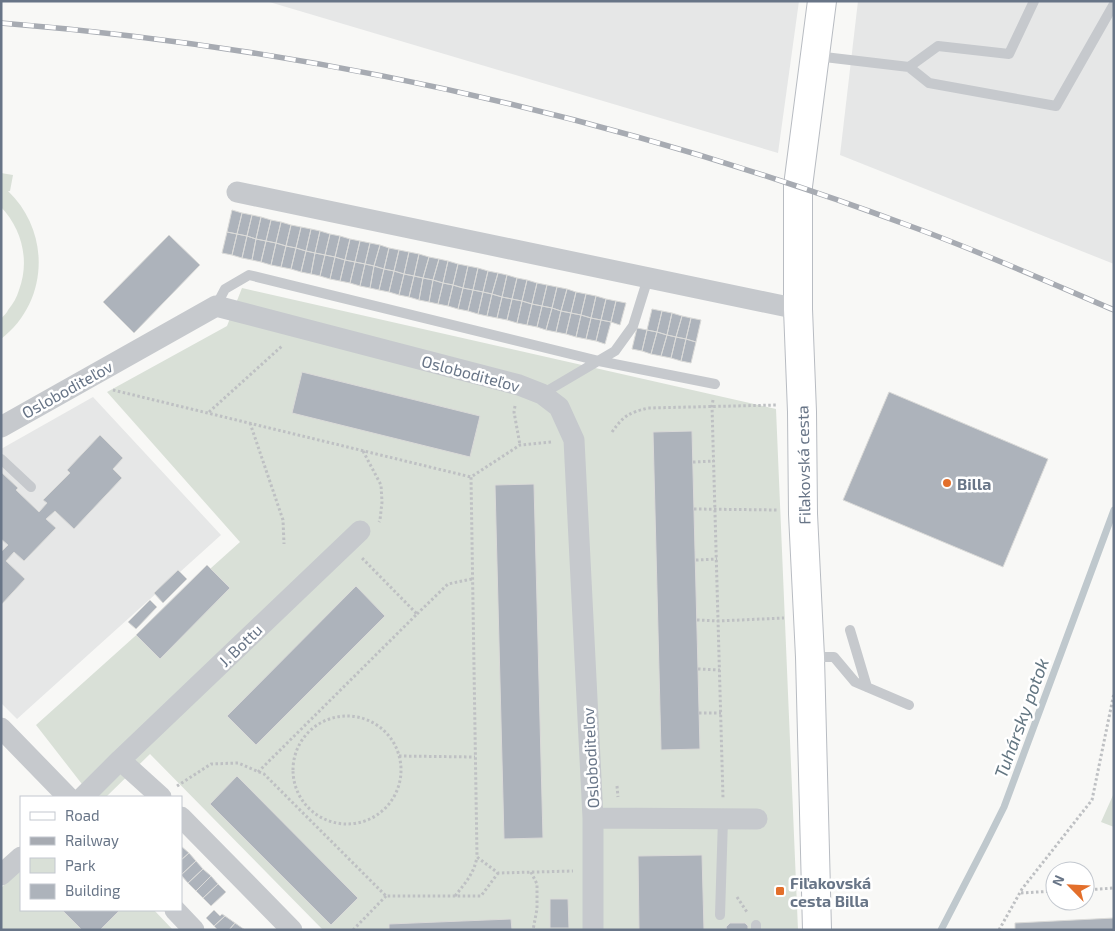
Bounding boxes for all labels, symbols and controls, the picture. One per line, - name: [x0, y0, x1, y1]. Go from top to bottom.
- street label: Osloboditeľov: [420, 351, 523, 395]
- street label: Osloboditeľov: [18, 356, 116, 422]
- street label: Fiľakovská cesta: [792, 405, 814, 525]
- place label: Billa: [957, 474, 991, 493]
- marker: Billa: [941, 477, 953, 489]
- street label: J. Bottu: [214, 620, 266, 670]
- water label: Tuhársky potok: [989, 655, 1053, 781]
- street label: Osloboditeľov: [578, 707, 602, 809]
- legend: [20, 796, 182, 911]
- text: Road: [65, 806, 100, 824]
- text: Railway: [65, 831, 119, 849]
- text: Park: [65, 856, 96, 874]
- north arrow: [1045, 861, 1095, 911]
- text: N: [1048, 872, 1067, 889]
- place label: Fiľakovská cesta Billa: [790, 873, 871, 910]
- text: Building: [65, 881, 121, 899]
- marker: Fiľakovská cesta Billa: [774, 885, 786, 897]

